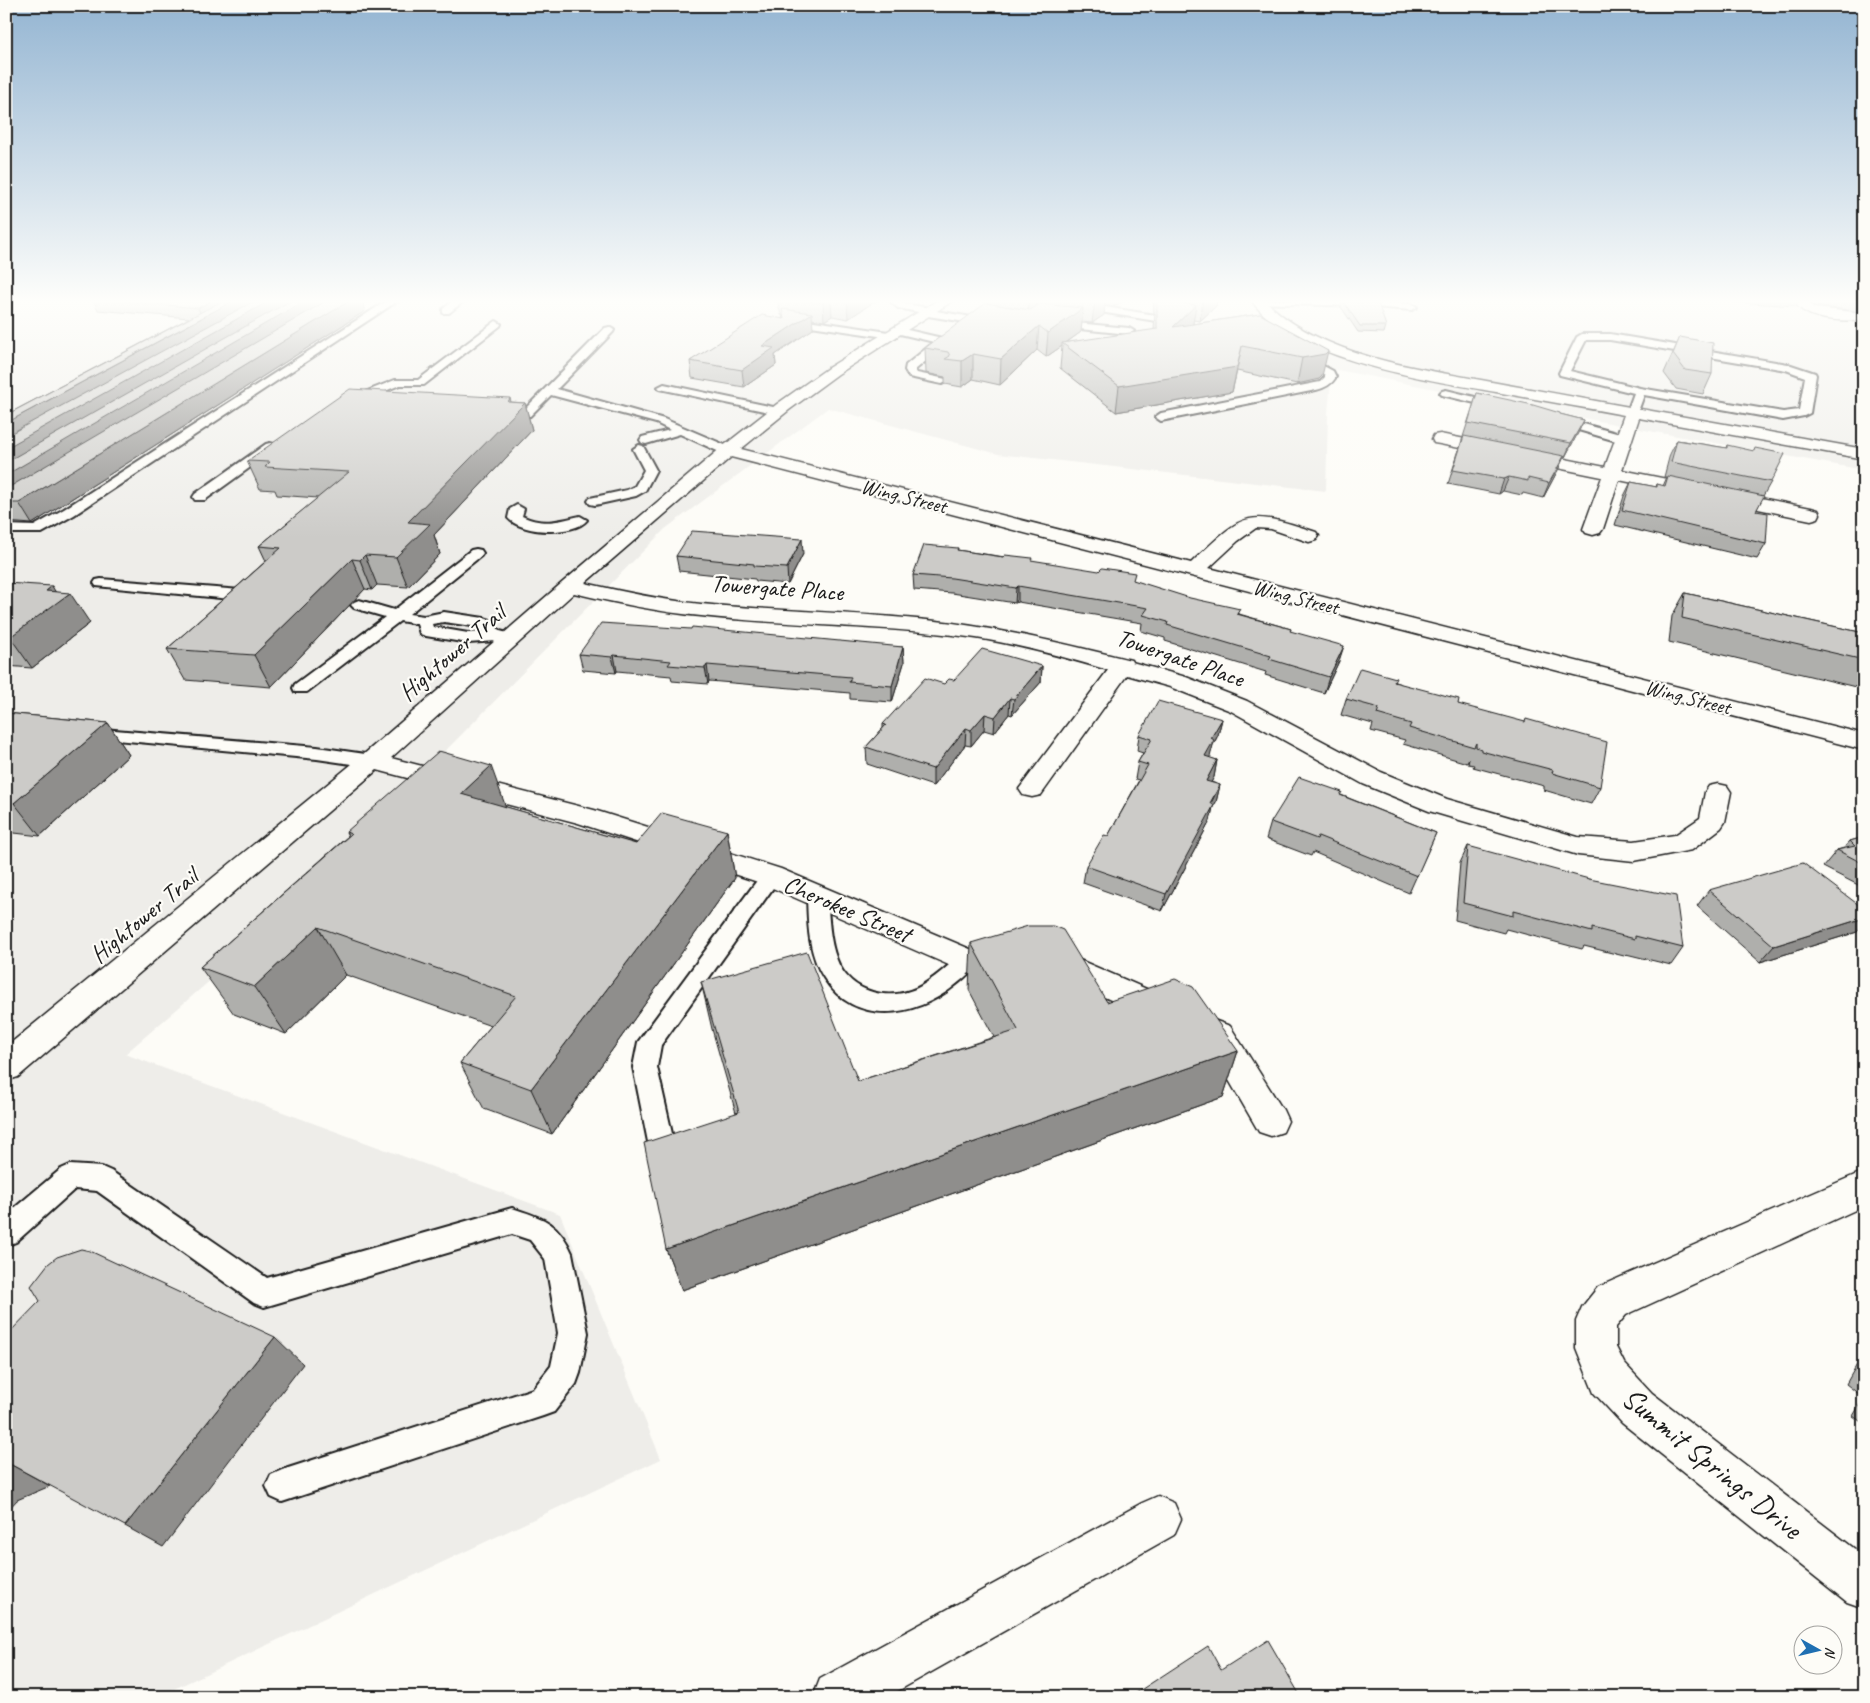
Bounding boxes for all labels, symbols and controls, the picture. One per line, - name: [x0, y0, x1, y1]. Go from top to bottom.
- street label: Wing Street: [859, 473, 951, 520]
- street label: Towergate Place: [710, 567, 846, 609]
- street label: Wing Street: [1251, 574, 1343, 621]
- street label: Hightower Trail: [392, 595, 516, 708]
- street label: Towergate Place: [1112, 621, 1250, 695]
- street label: Wing Street: [1643, 674, 1735, 721]
- street label: Hightower Trail: [83, 858, 208, 971]
- street label: Cherokee Street: [779, 868, 919, 952]
- street label: Summit Springs Drive: [1614, 1379, 1811, 1549]
- north arrow: [1792, 1626, 1842, 1676]
- text: N: [1821, 1646, 1839, 1660]

